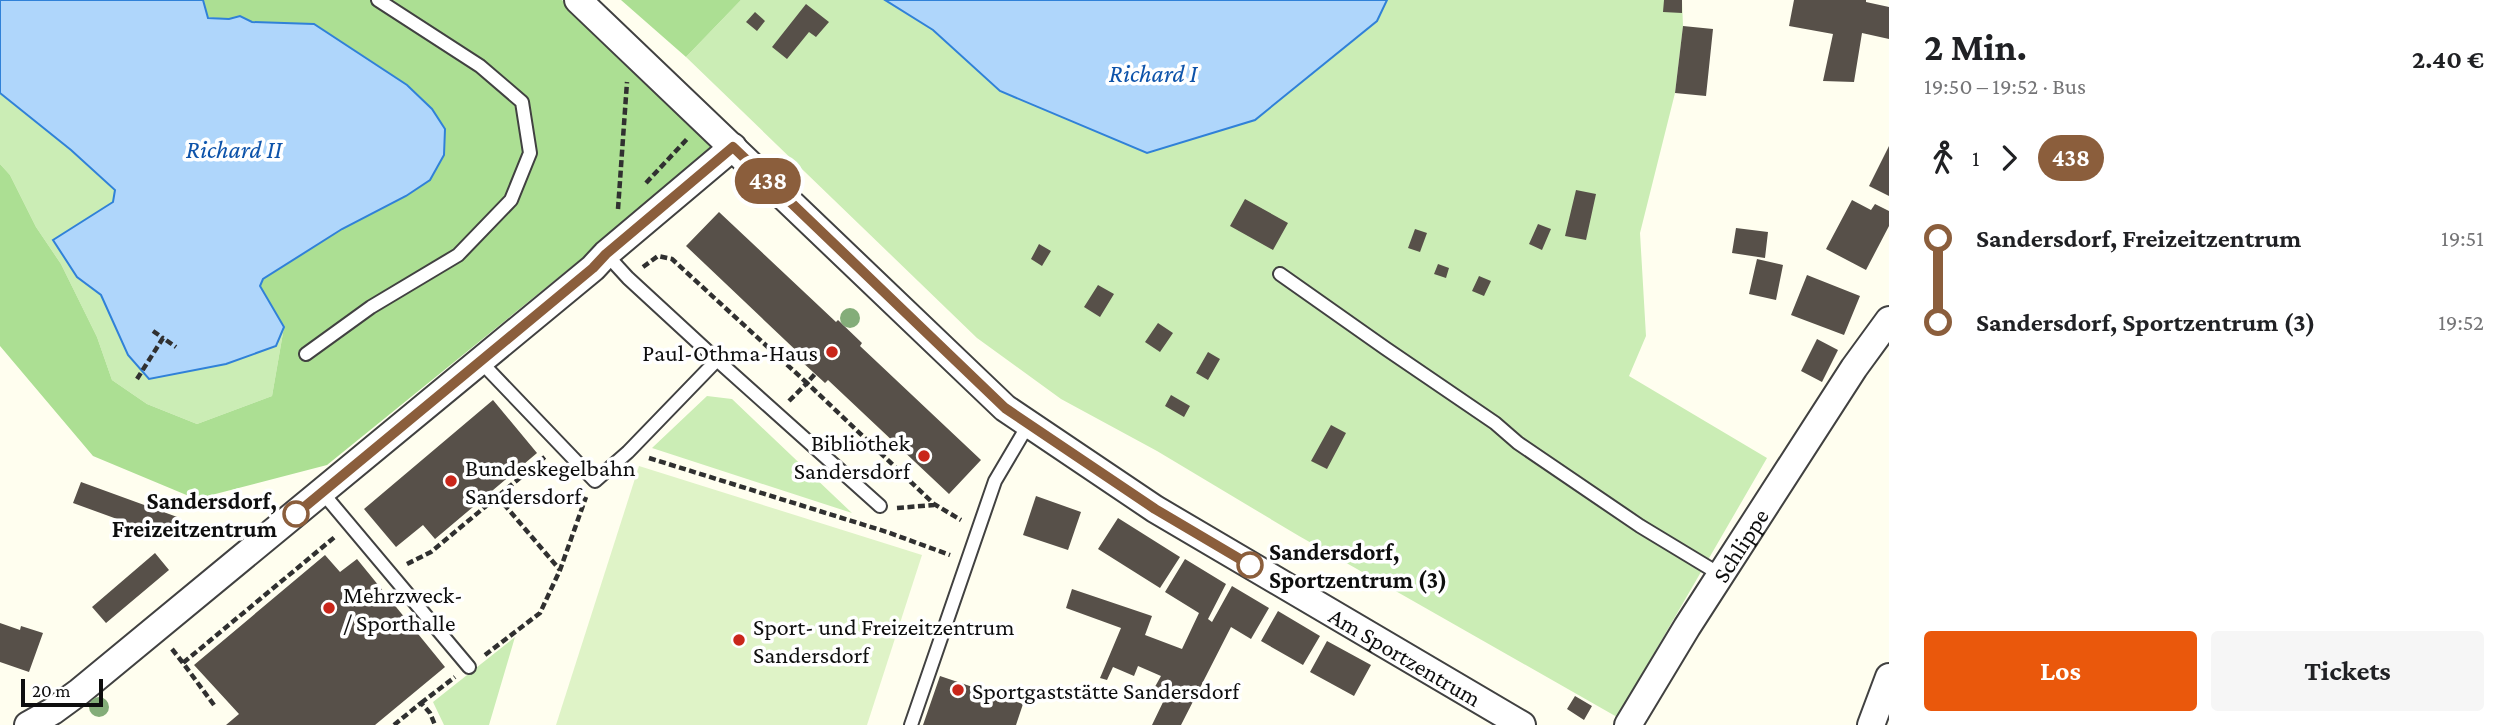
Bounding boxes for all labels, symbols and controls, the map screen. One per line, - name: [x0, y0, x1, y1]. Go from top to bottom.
- text: 2 Min.: [1924, 26, 2027, 68]
- text: 2.40 €: [2412, 45, 2484, 74]
- water label: Richard I: [1109, 59, 1198, 88]
- text: 19:50 – 19:52 · Bus: [1924, 73, 2086, 99]
- water label: Richard II: [186, 135, 283, 164]
- icon: walk: [1924, 139, 1962, 177]
- icon: forward: [1990, 139, 2028, 177]
- text: 438: [2052, 144, 2090, 171]
- text: 1: [1972, 145, 1980, 171]
- line badge: 438: [728, 158, 808, 204]
- text: 438: [749, 167, 787, 194]
- text: Sandersdorf, Freizeitzentrum: [1976, 224, 2301, 253]
- text: 19:51: [2441, 225, 2484, 251]
- text: Sandersdorf, Sportzentrum (3): [1976, 308, 2316, 337]
- text: 19:52: [2438, 309, 2484, 335]
- place label: Paul-Othma-Haus: [642, 339, 818, 366]
- marker: Paul-Othma-Haus: [824, 344, 840, 360]
- place label: Bibliothek Sandersdorf: [794, 429, 912, 484]
- marker: Bibliothek Sandersdorf: [916, 448, 932, 464]
- place label: Bundeskegelbahn Sandersdorf: [465, 454, 636, 509]
- marker: Bundeskegelbahn Sandersdorf: [443, 473, 459, 489]
- place label: Sandersdorf, Freizeitzentrum: [112, 487, 278, 542]
- marker: Sandersdorf, Freizeitzentrum: [283, 501, 309, 527]
- street label: Schlippe: [1706, 503, 1774, 587]
- place label: Sandersdorf, Sportzentrum (3): [1269, 538, 1447, 594]
- marker: Sandersdorf, Sportzentrum (3): [1237, 552, 1263, 578]
- place label: Mehrzweck- / Sporthalle: [343, 581, 463, 636]
- marker: Mehrzweck- / Sporthalle: [321, 600, 337, 616]
- street label: Am Sportzentrum: [1325, 601, 1486, 712]
- place label: Sport- und Freizeitzentrum Sandersdorf: [753, 613, 1015, 668]
- button: Los: [1924, 631, 2197, 711]
- button: Tickets: [2211, 631, 2484, 711]
- marker: Sport- und Freizeitzentrum Sandersdorf: [731, 632, 747, 648]
- scale bar: [21, 676, 103, 708]
- place label: Sportgaststätte Sandersdorf: [972, 677, 1241, 704]
- text: 20 m: [32, 680, 71, 701]
- marker: Sportgaststätte Sandersdorf: [950, 682, 966, 698]

